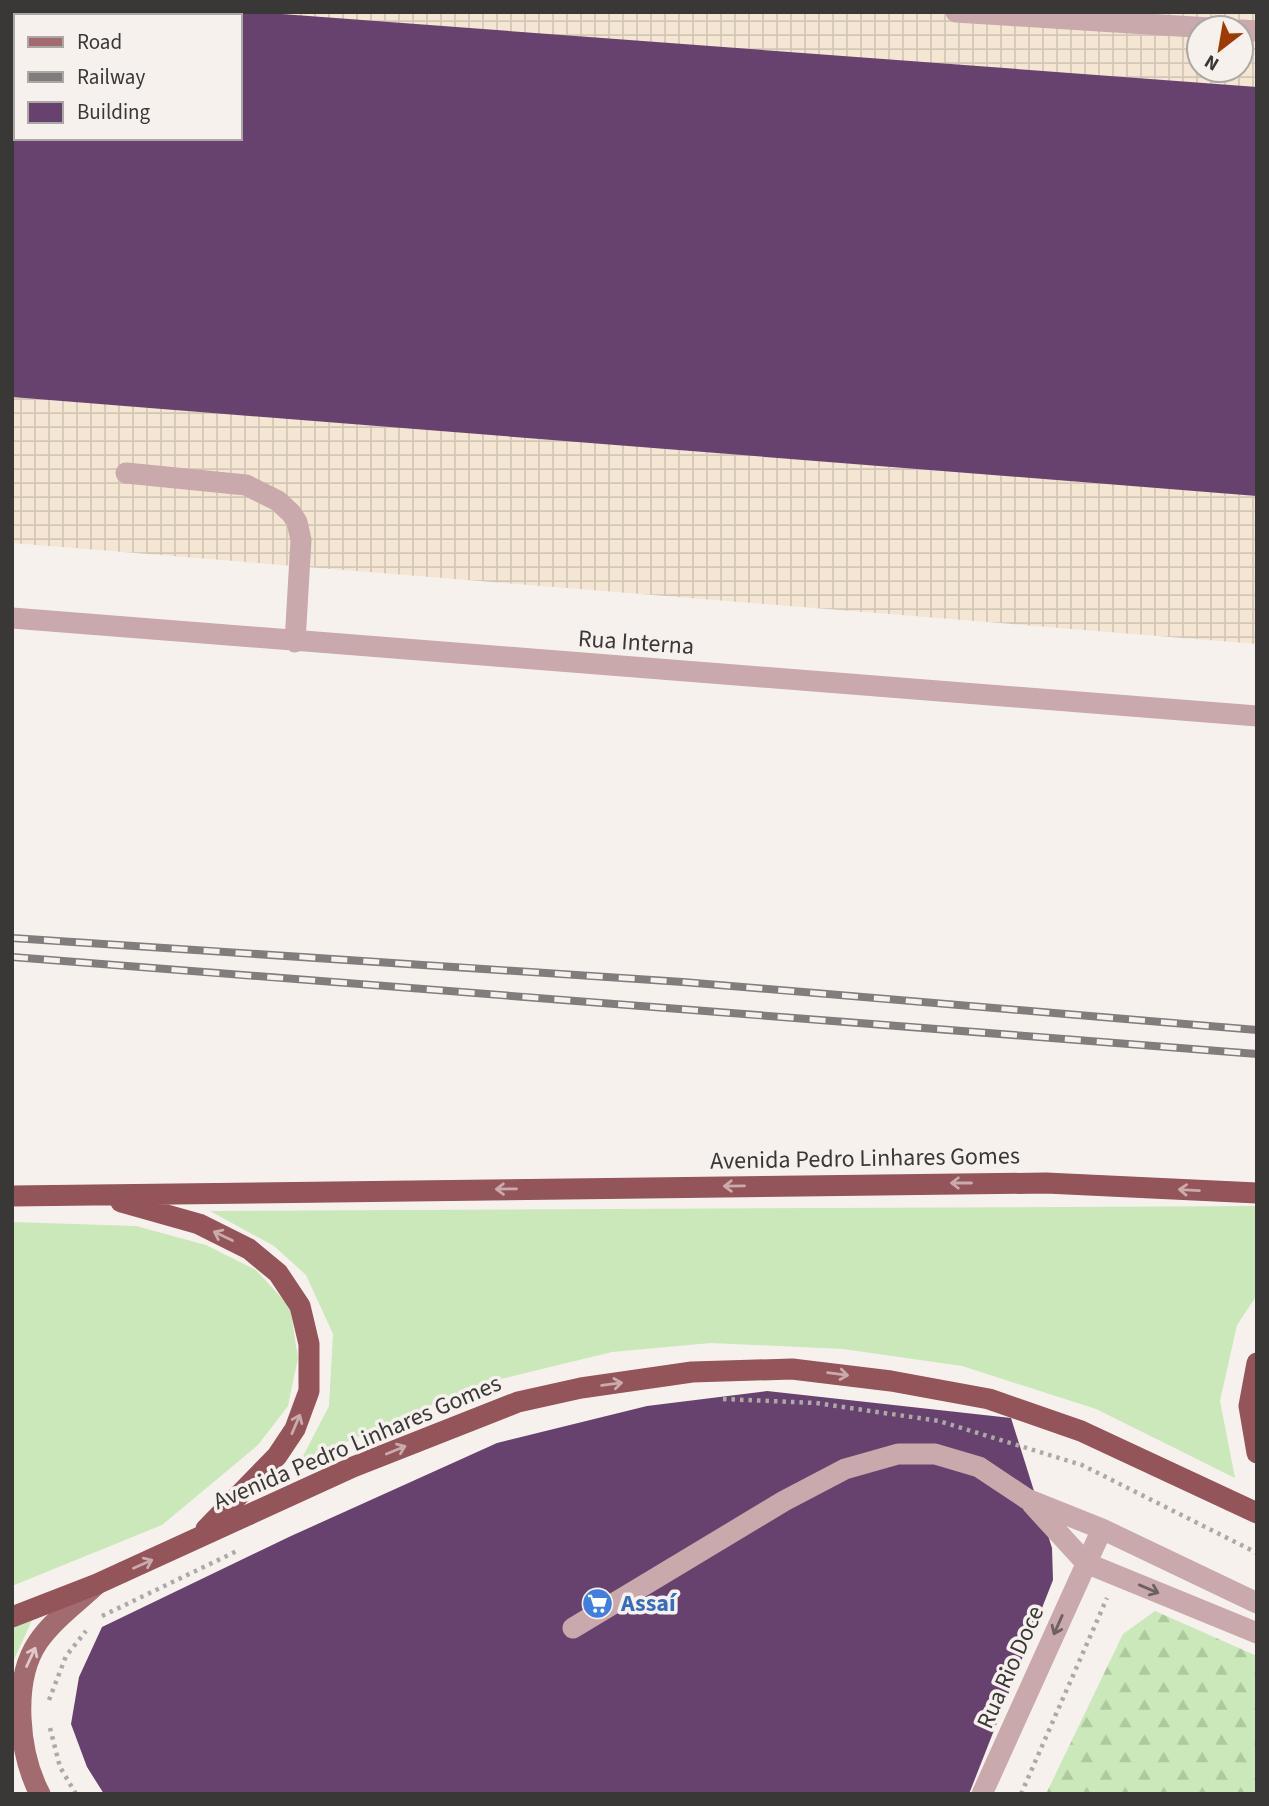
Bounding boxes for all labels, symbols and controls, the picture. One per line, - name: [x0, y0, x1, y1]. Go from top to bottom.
- legend: [14, 14, 242, 140]
- north arrow: [1185, 14, 1255, 84]
- text: Road: [77, 27, 122, 57]
- text: N: [1200, 47, 1224, 77]
- text: Railway: [77, 62, 145, 92]
- text: Building: [77, 97, 151, 127]
- street label: Rua Interna: [577, 621, 695, 664]
- street label: Avenida Pedro Linhares Gomes: [710, 1138, 1020, 1179]
- one-way arrow: [950, 1176, 973, 1190]
- one-way arrow: [723, 1179, 746, 1192]
- one-way arrow: [495, 1182, 518, 1196]
- one-way arrow: [1177, 1183, 1200, 1196]
- one-way arrow: [213, 1229, 234, 1243]
- street label: Avenida Pedro Linhares Gomes: [208, 1366, 507, 1519]
- one-way arrow: [826, 1368, 849, 1381]
- one-way arrow: [600, 1377, 623, 1390]
- one-way arrow: [290, 1414, 303, 1435]
- one-way arrow: [384, 1443, 406, 1456]
- one-way arrow: [132, 1557, 154, 1570]
- one-way arrow: [1138, 1583, 1160, 1596]
- supermarket icon: Assaí: [581, 1586, 615, 1620]
- place label: Assaí: [620, 1586, 677, 1621]
- street label: Rua Rio Doce: [968, 1600, 1053, 1734]
- one-way arrow: [1051, 1614, 1064, 1635]
- one-way arrow: [25, 1647, 38, 1668]

